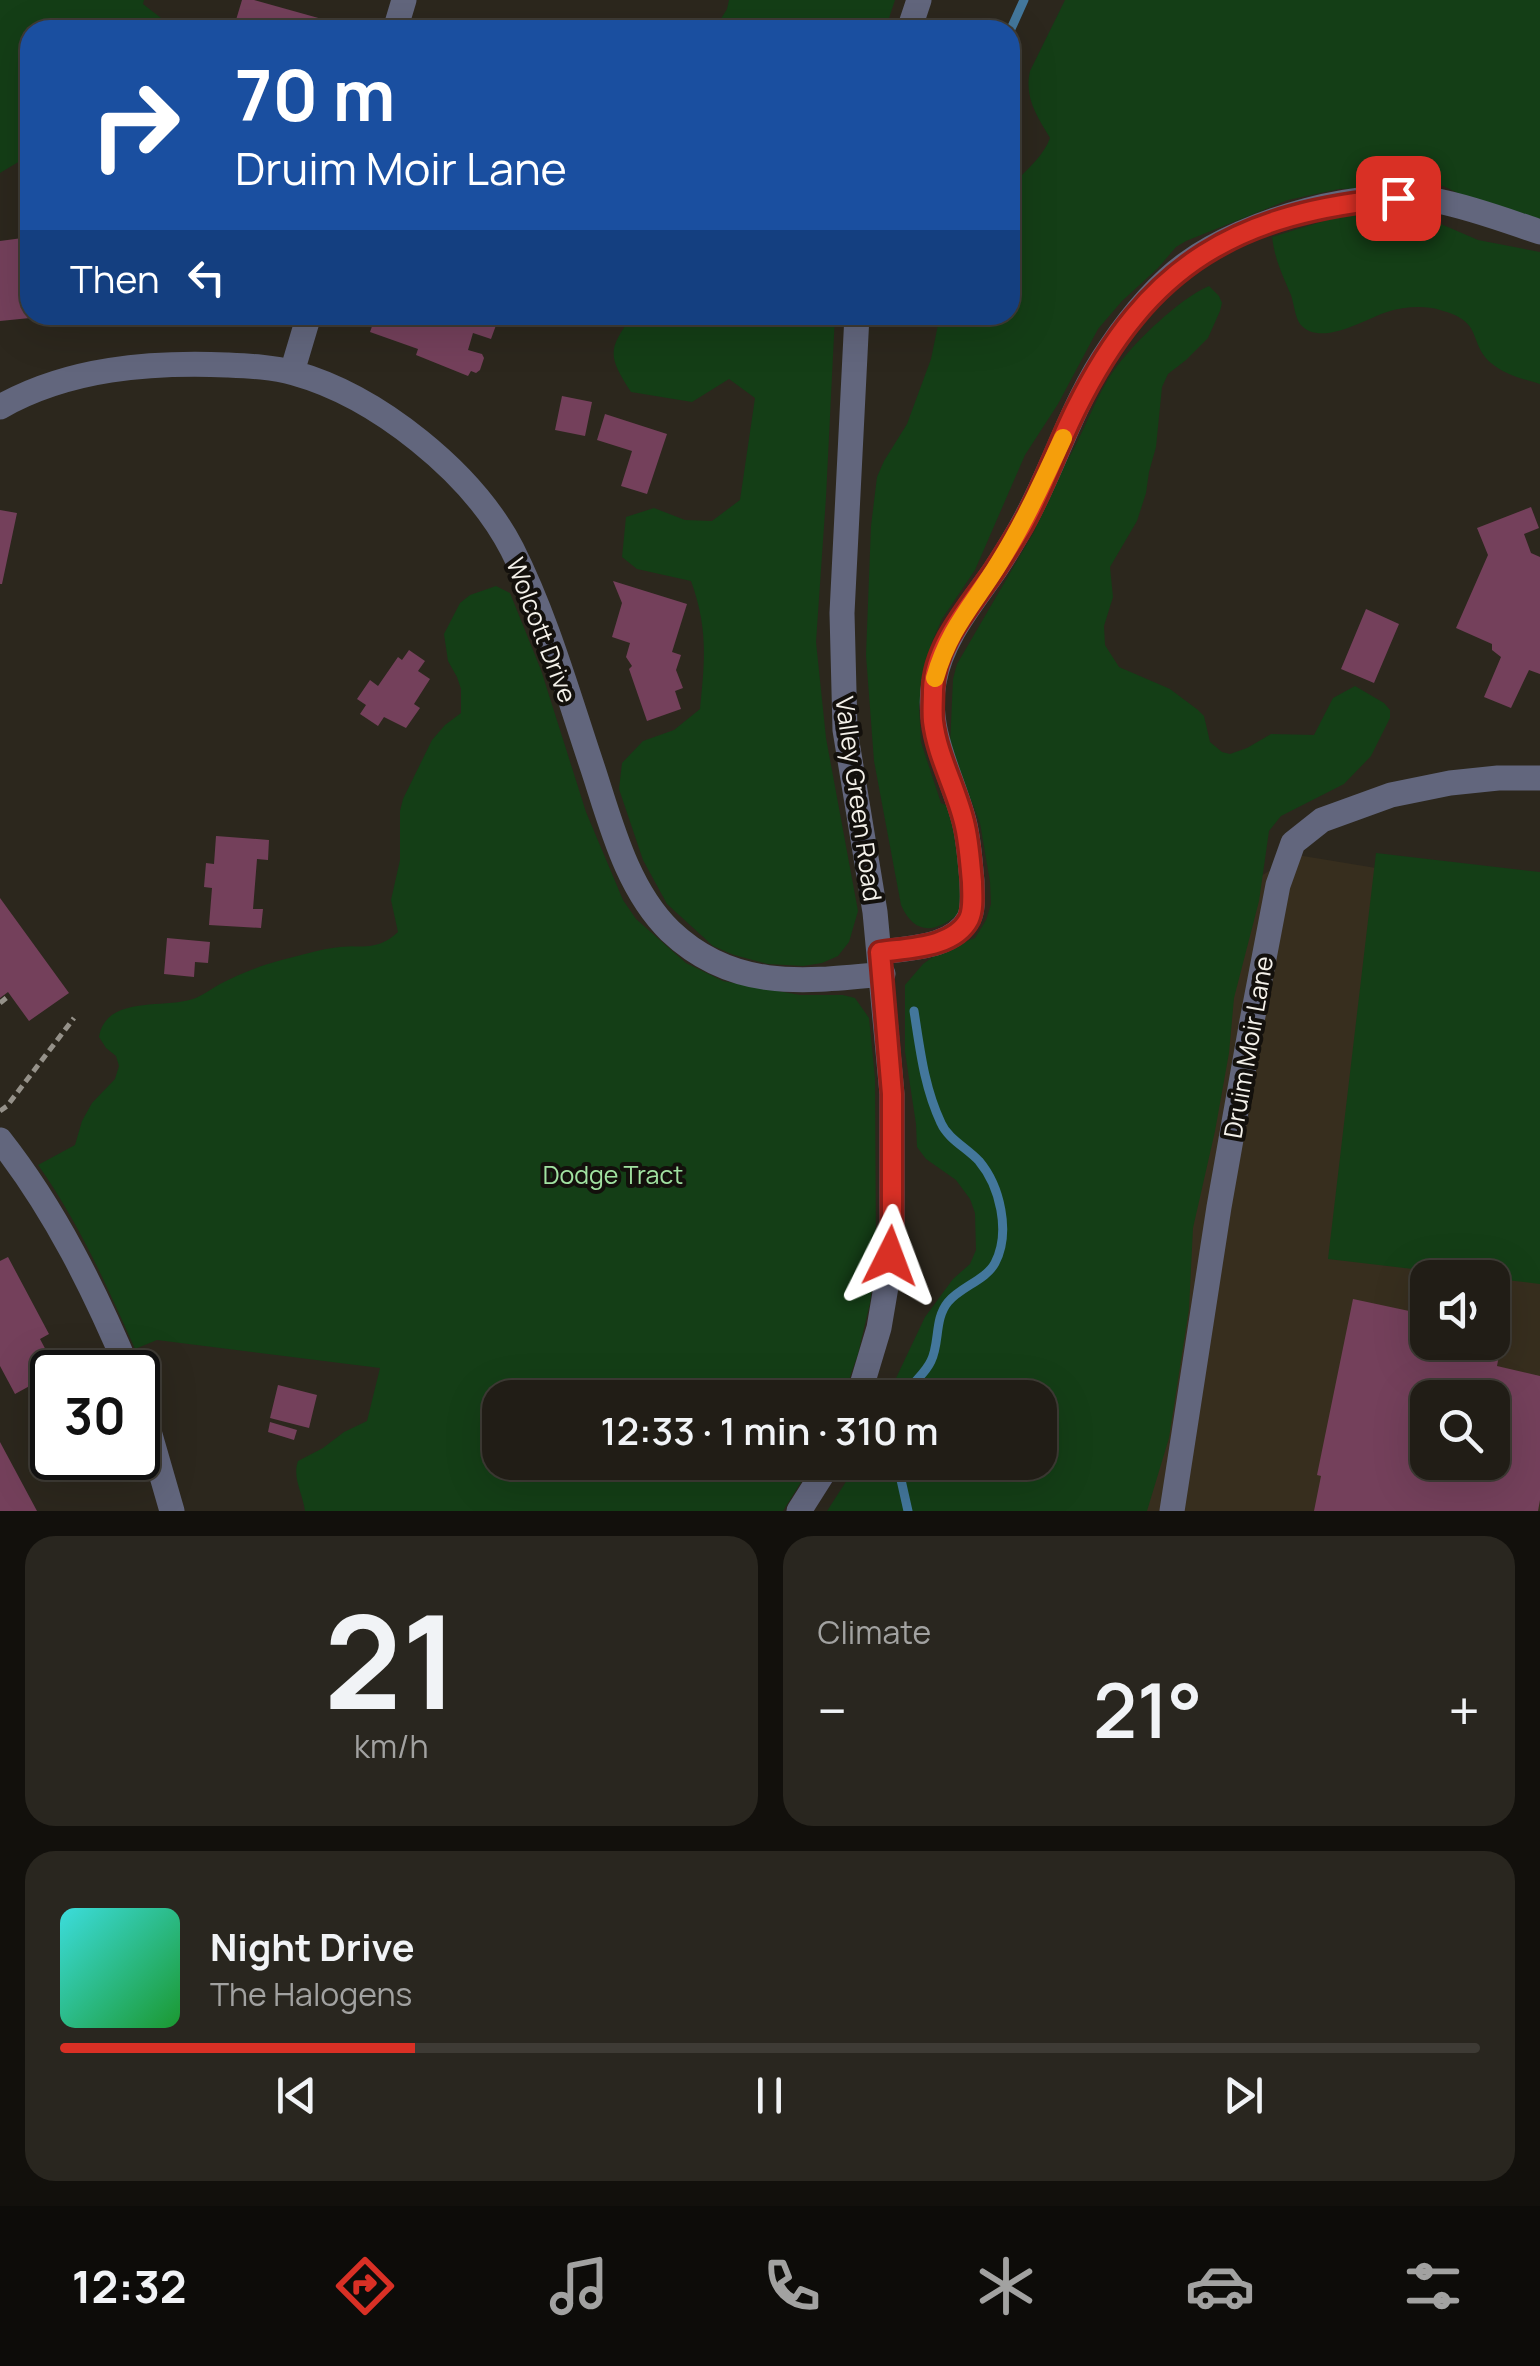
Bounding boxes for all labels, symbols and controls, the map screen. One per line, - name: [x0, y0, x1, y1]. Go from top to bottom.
- text: 70 m: [235, 46, 395, 142]
- icon: right: [70, 60, 200, 190]
- text: Druim Moir Lane: [235, 137, 567, 199]
- pin: [1356, 156, 1441, 241]
- icon: arrive: [1371, 171, 1426, 226]
- icon: left: [179, 250, 234, 305]
- text: Then: [70, 252, 159, 304]
- street label: Wolcott Drive: [498, 552, 586, 708]
- street label: Valley Green Road: [827, 694, 891, 904]
- street label: Druim Moir Lane: [1215, 953, 1281, 1141]
- park label: Dodge Tract: [543, 1157, 683, 1192]
- position arrow: [838, 1204, 942, 1308]
- map controls: [1410, 1260, 1510, 1480]
- button: sound: [1410, 1260, 1510, 1360]
- speed limit sign: 30: [30, 1350, 160, 1480]
- button: search: [1410, 1380, 1510, 1480]
- text: 12:33 · 1 min · 310 m: [601, 1404, 938, 1456]
- text: 21: [324, 1570, 458, 1748]
- text: Climate: [818, 1610, 931, 1654]
- text: 21°: [1093, 1658, 1202, 1761]
- text: −: [818, 1672, 847, 1748]
- text: +: [1448, 1672, 1480, 1748]
- text: km/h: [354, 1724, 428, 1768]
- text: Night Drive: [210, 1920, 415, 1972]
- text: The Halogens: [210, 1972, 412, 2016]
- icon: previous: [269, 2068, 324, 2123]
- icon: pause: [742, 2068, 797, 2123]
- icon: next: [1216, 2068, 1271, 2123]
- icon: directions: [330, 2251, 400, 2321]
- icon: music: [544, 2251, 614, 2321]
- icon: phone: [757, 2251, 827, 2321]
- icon: climate: [971, 2251, 1041, 2321]
- icon: car: [1185, 2251, 1255, 2321]
- icon: filters: [1398, 2251, 1468, 2321]
- text: 12:32: [72, 2255, 187, 2317]

